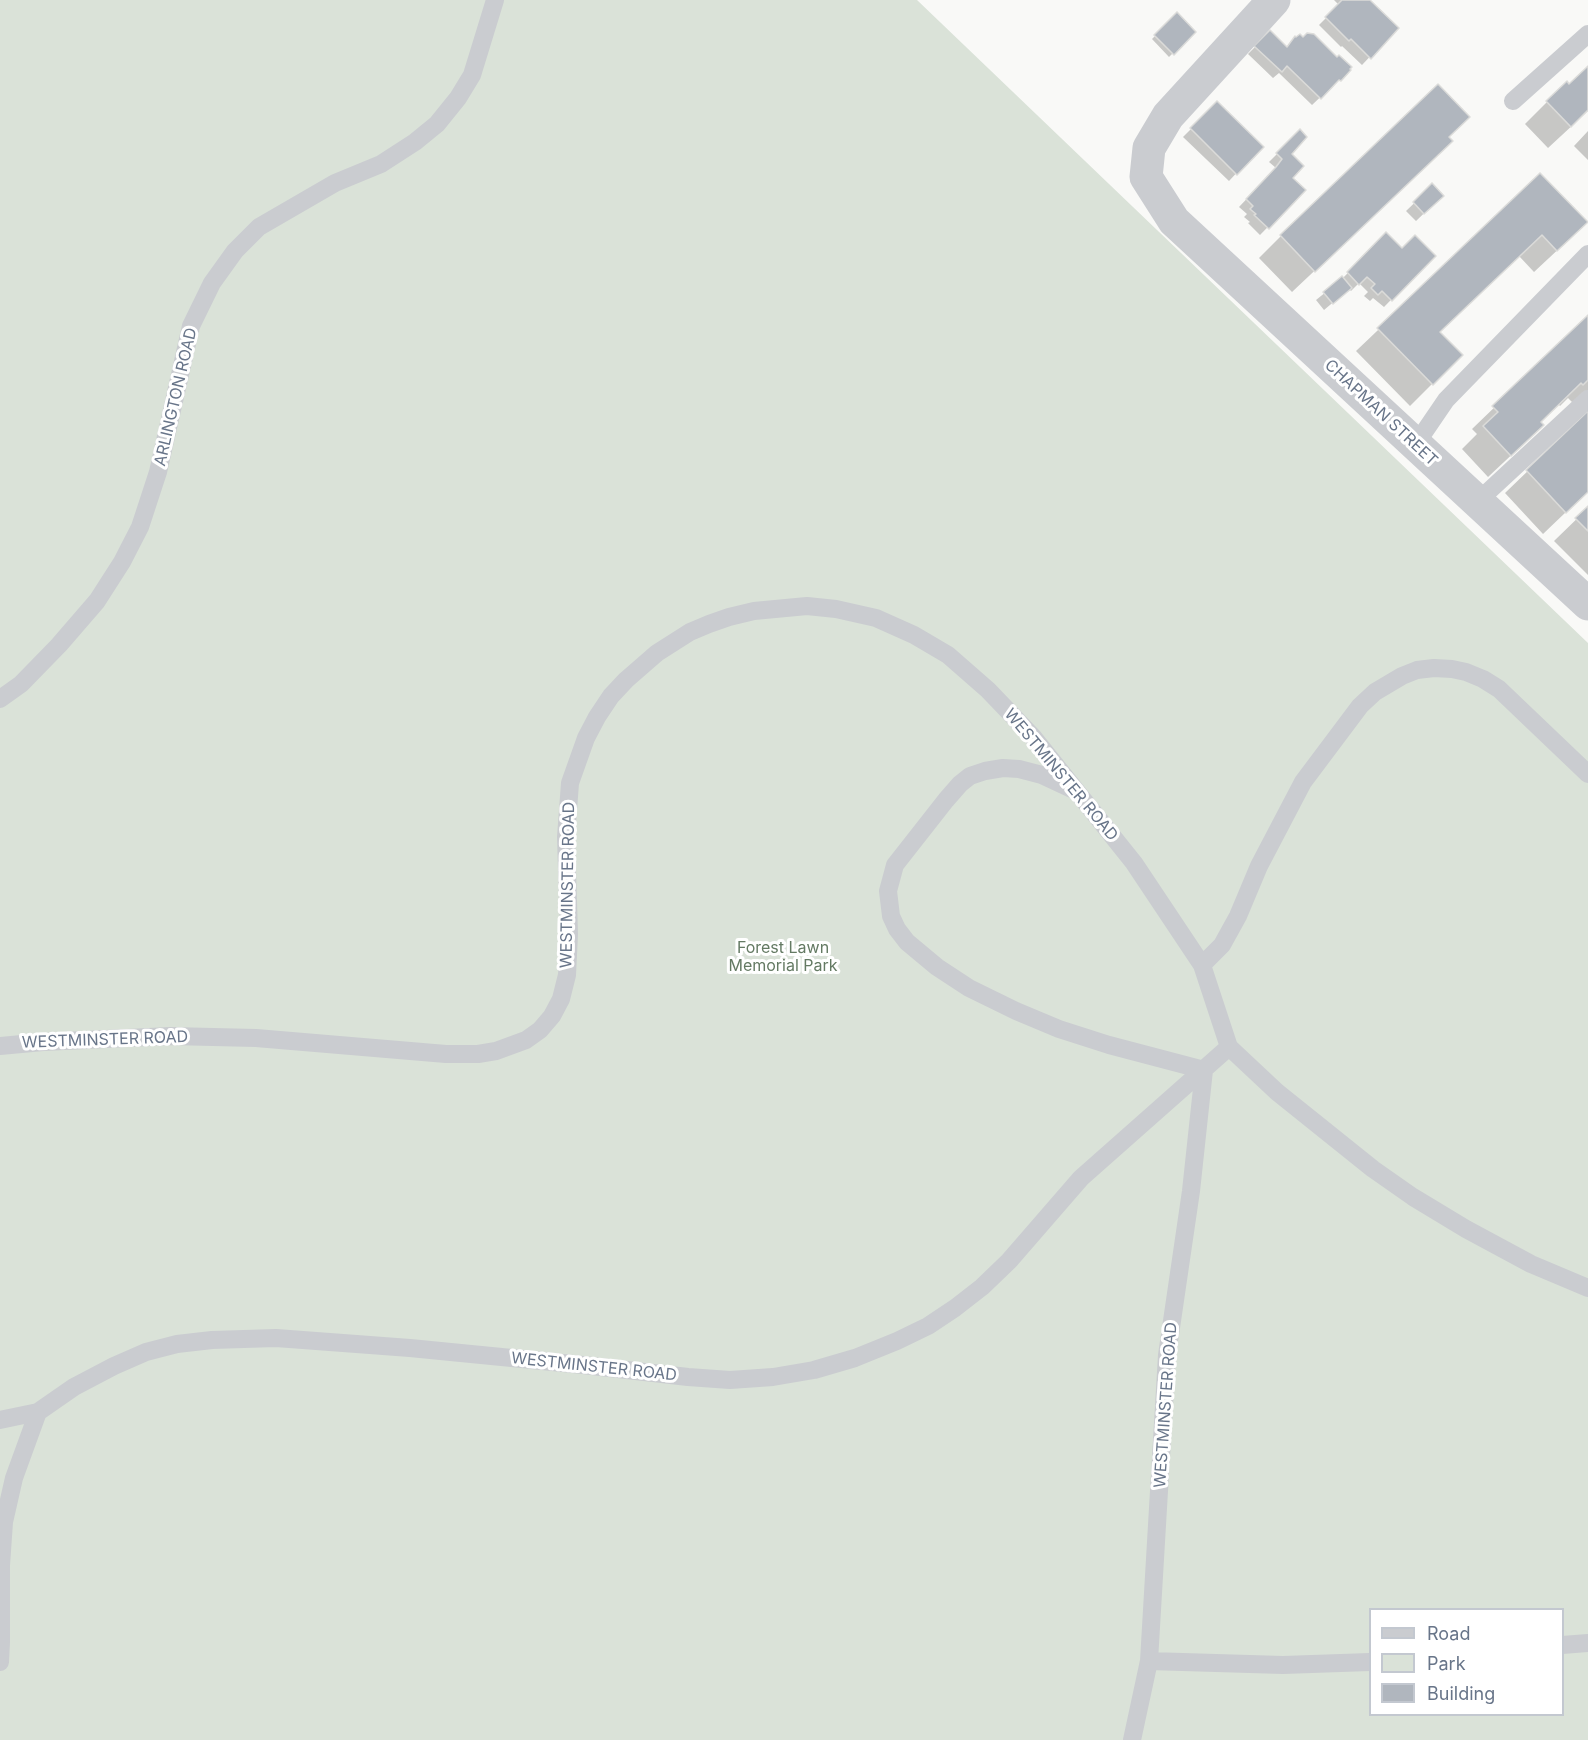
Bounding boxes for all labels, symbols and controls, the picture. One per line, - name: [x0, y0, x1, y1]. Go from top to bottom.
- street label: ARLINGTON ROAD: [151, 326, 201, 468]
- street label: CHAPMAN STREET: [1321, 356, 1441, 470]
- street label: WESTMINSTER ROAD: [1000, 705, 1122, 845]
- street label: WESTMINSTER ROAD: [557, 802, 579, 968]
- park label: Forest Lawn Memorial Park: [728, 938, 838, 976]
- street label: WESTMINSTER ROAD: [22, 1028, 188, 1052]
- street label: WESTMINSTER ROAD: [1151, 1321, 1181, 1489]
- street label: WESTMINSTER ROAD: [510, 1349, 678, 1385]
- legend: [1369, 1608, 1564, 1716]
- text: Road: [1427, 1623, 1470, 1644]
- text: Park: [1427, 1653, 1466, 1674]
- text: Building: [1427, 1683, 1495, 1704]

